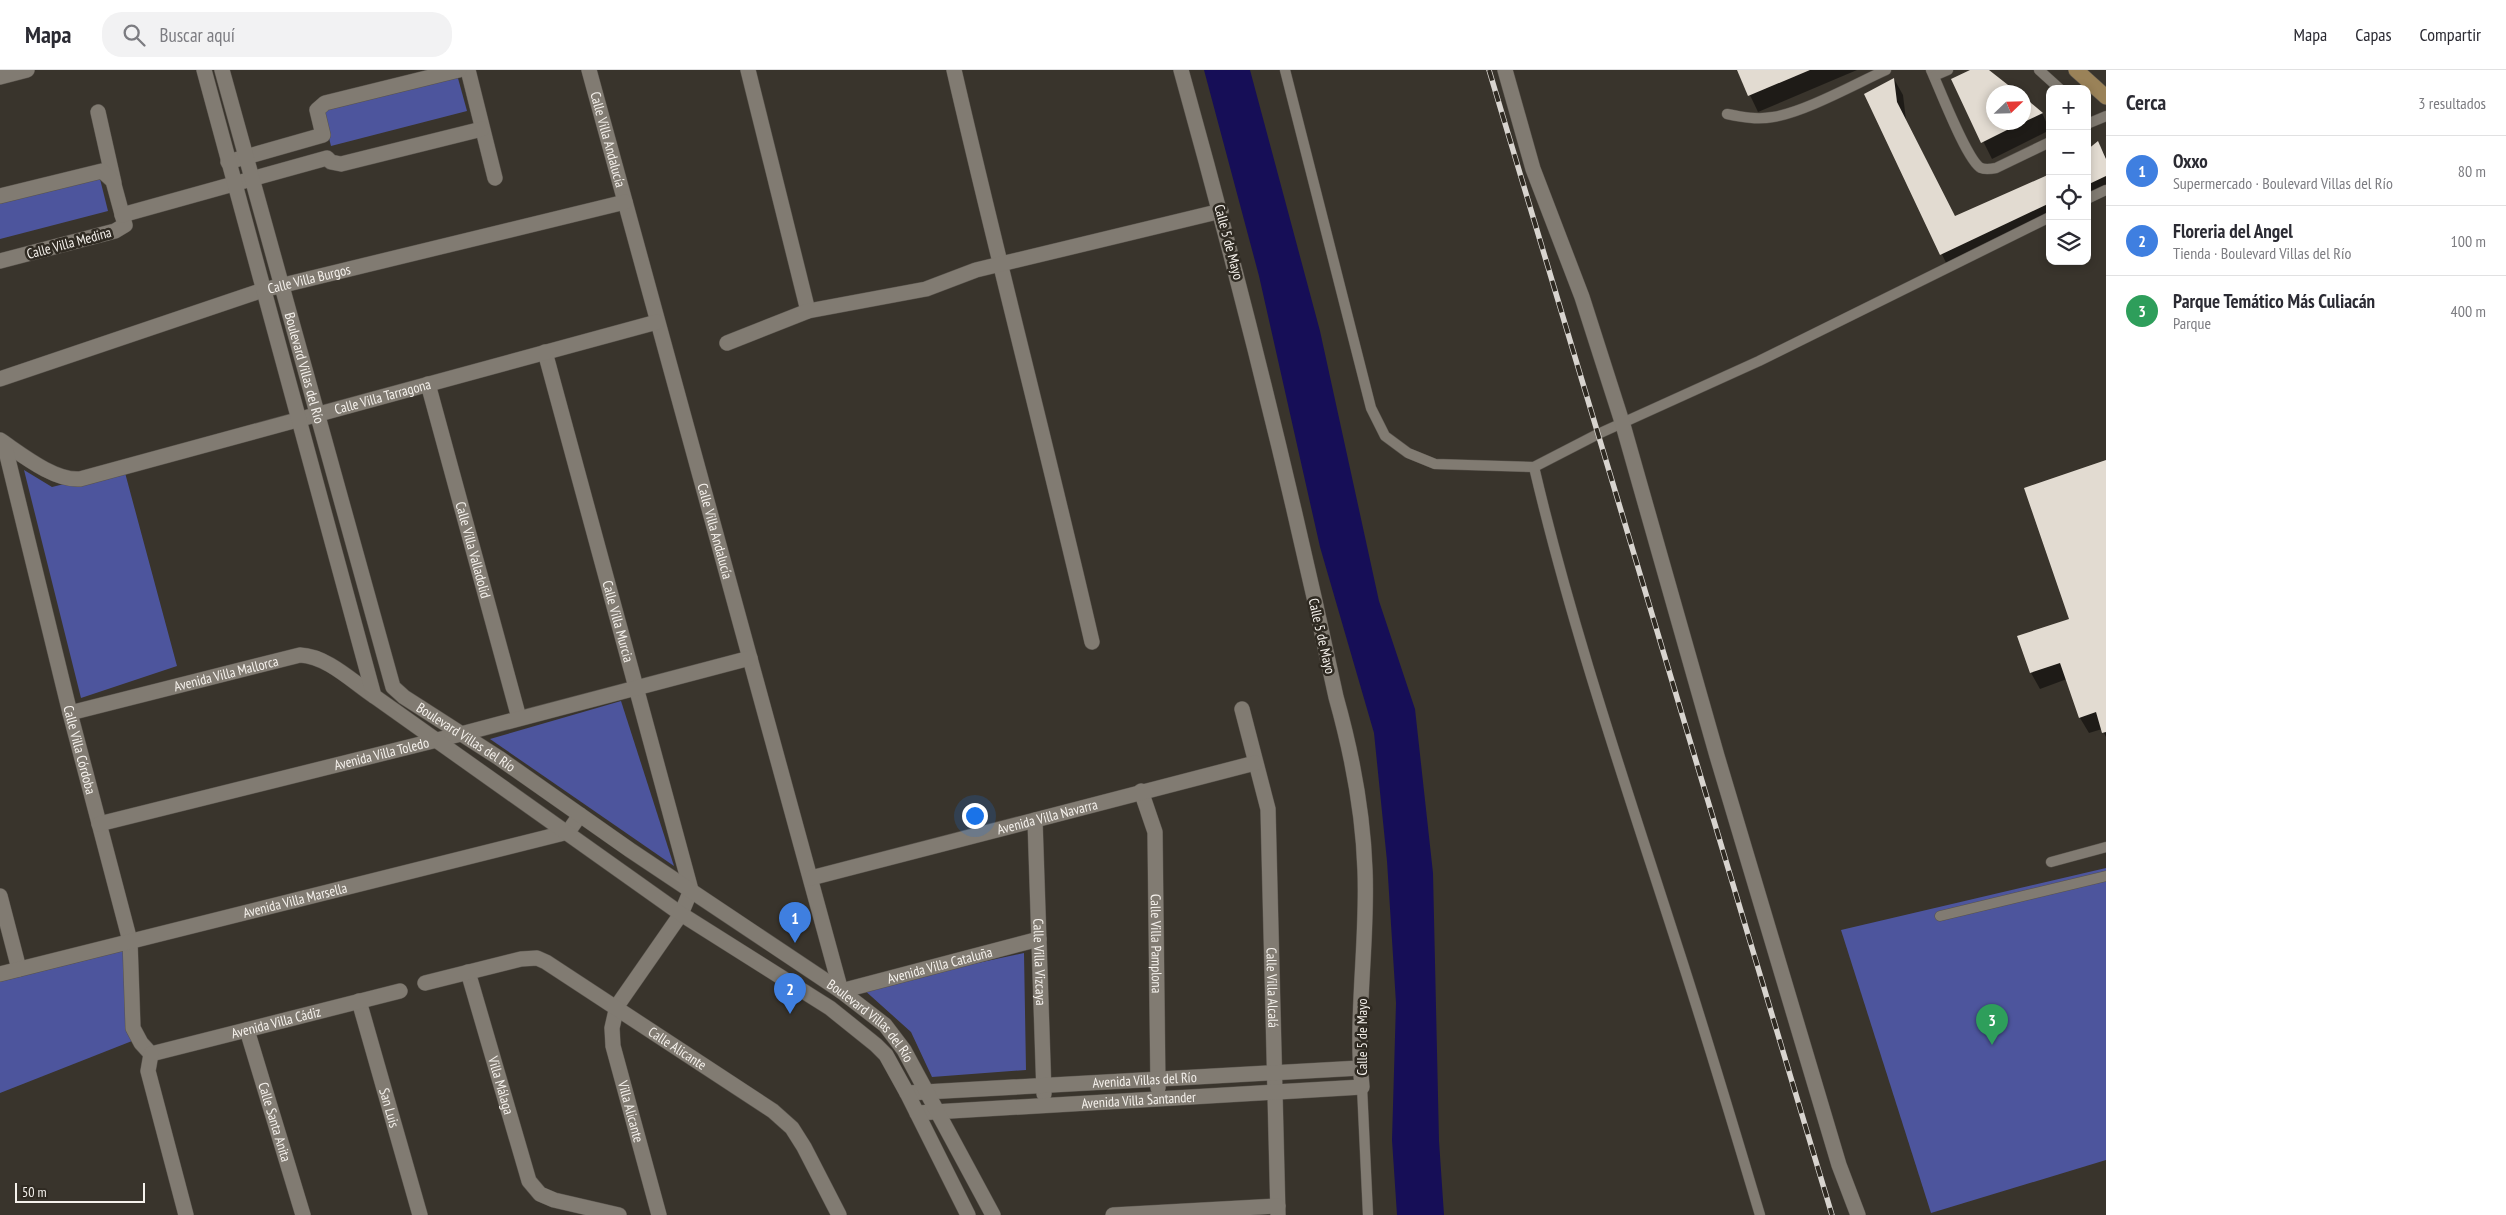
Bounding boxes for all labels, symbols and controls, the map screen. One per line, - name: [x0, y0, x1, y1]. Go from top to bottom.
- search box: [102, 12, 452, 57]
- text: Mapa: [25, 19, 72, 50]
- icon: search: [120, 21, 148, 49]
- text: Buscar aquí: [160, 23, 235, 47]
- text: Mapa: [2294, 23, 2327, 46]
- text: Capas: [2355, 23, 2392, 46]
- text: Compartir: [2420, 23, 2481, 46]
- north arrow: [1986, 85, 2031, 130]
- map controls: [2046, 85, 2091, 265]
- button: +: [2046, 85, 2091, 130]
- text: Cerca: [2126, 89, 2166, 116]
- street label: Calle Villa Andalucía: [586, 90, 630, 189]
- text: 3 resultados: [2418, 93, 2486, 113]
- button: −: [2046, 130, 2091, 175]
- text: Oxxo: [2173, 149, 2208, 173]
- text: 1: [2138, 161, 2146, 181]
- text: 80 m: [2458, 161, 2486, 181]
- text: Supermercado · Boulevard Villas del Río: [2173, 173, 2393, 193]
- button: locate: [2046, 175, 2091, 220]
- street label: Calle 5 de Mayo: [1210, 202, 1248, 282]
- text: Floreria del Angel: [2173, 219, 2293, 243]
- button: layers: [2046, 220, 2091, 265]
- street label: Calle Villa Medina: [25, 223, 113, 263]
- text: 2: [2138, 231, 2146, 251]
- text: 100 m: [2451, 231, 2486, 251]
- text: Tienda · Boulevard Villas del Río: [2173, 243, 2351, 263]
- street label: Calle Villa Burgos: [266, 260, 353, 298]
- text: Parque Temático Más Culiacán: [2173, 289, 2375, 313]
- text: 3: [2138, 301, 2146, 321]
- text: 400 m: [2451, 301, 2486, 321]
- street label: Boulevard Villas del Río: [281, 310, 328, 425]
- text: Parque: [2173, 313, 2211, 333]
- street label: Calle Villa Tarragona: [332, 375, 433, 418]
- street label: Calle Villa Andalucía: [693, 481, 737, 581]
- street label: Calle Villa Valladolid: [451, 500, 495, 600]
- street label: Calle Villa Murcia: [598, 578, 638, 664]
- street label: Calle 5 de Mayo: [1305, 596, 1339, 676]
- street label: Avenida Villa Mallorca: [172, 652, 280, 695]
- street label: Boulevard Villas del Río: [413, 698, 519, 776]
- street label: Calle Villa Córdoba: [59, 704, 100, 796]
- street label: Avenida Villa Toledo: [332, 733, 431, 774]
- street label: Avenida Villa Navarra: [995, 795, 1099, 838]
- your location: [962, 803, 988, 829]
- street label: Avenida Villa Marsella: [241, 879, 349, 922]
- street label: Calle Villa Pamplona: [1147, 894, 1166, 993]
- pin: 1: [779, 902, 811, 943]
- street label: Calle Villa Vizcaya: [1029, 918, 1050, 1006]
- street label: Avenida Villa Cataluña: [885, 943, 994, 988]
- street label: Calle Villa Alcalá: [1262, 947, 1282, 1028]
- pin: 2: [774, 973, 806, 1014]
- street label: Boulevard Villas del Río: [823, 975, 918, 1065]
- street label: Calle 5 de Mayo: [1353, 998, 1371, 1076]
- street label: Avenida Villa Cádiz: [229, 1002, 323, 1042]
- pin: 3: [1976, 1004, 2008, 1045]
- street label: Calle Alicante: [645, 1023, 710, 1074]
- street label: Villa Málaga: [484, 1053, 518, 1116]
- street label: Avenida Villas del Río: [1092, 1068, 1197, 1092]
- street label: Villa Alicante: [614, 1078, 648, 1145]
- street label: Calle Santa Anita: [254, 1080, 295, 1164]
- street label: San Luis: [375, 1086, 404, 1130]
- street label: Avenida Villa Santander: [1081, 1088, 1197, 1112]
- scale bar: [15, 1180, 145, 1203]
- text: 50 m: [22, 1183, 47, 1201]

